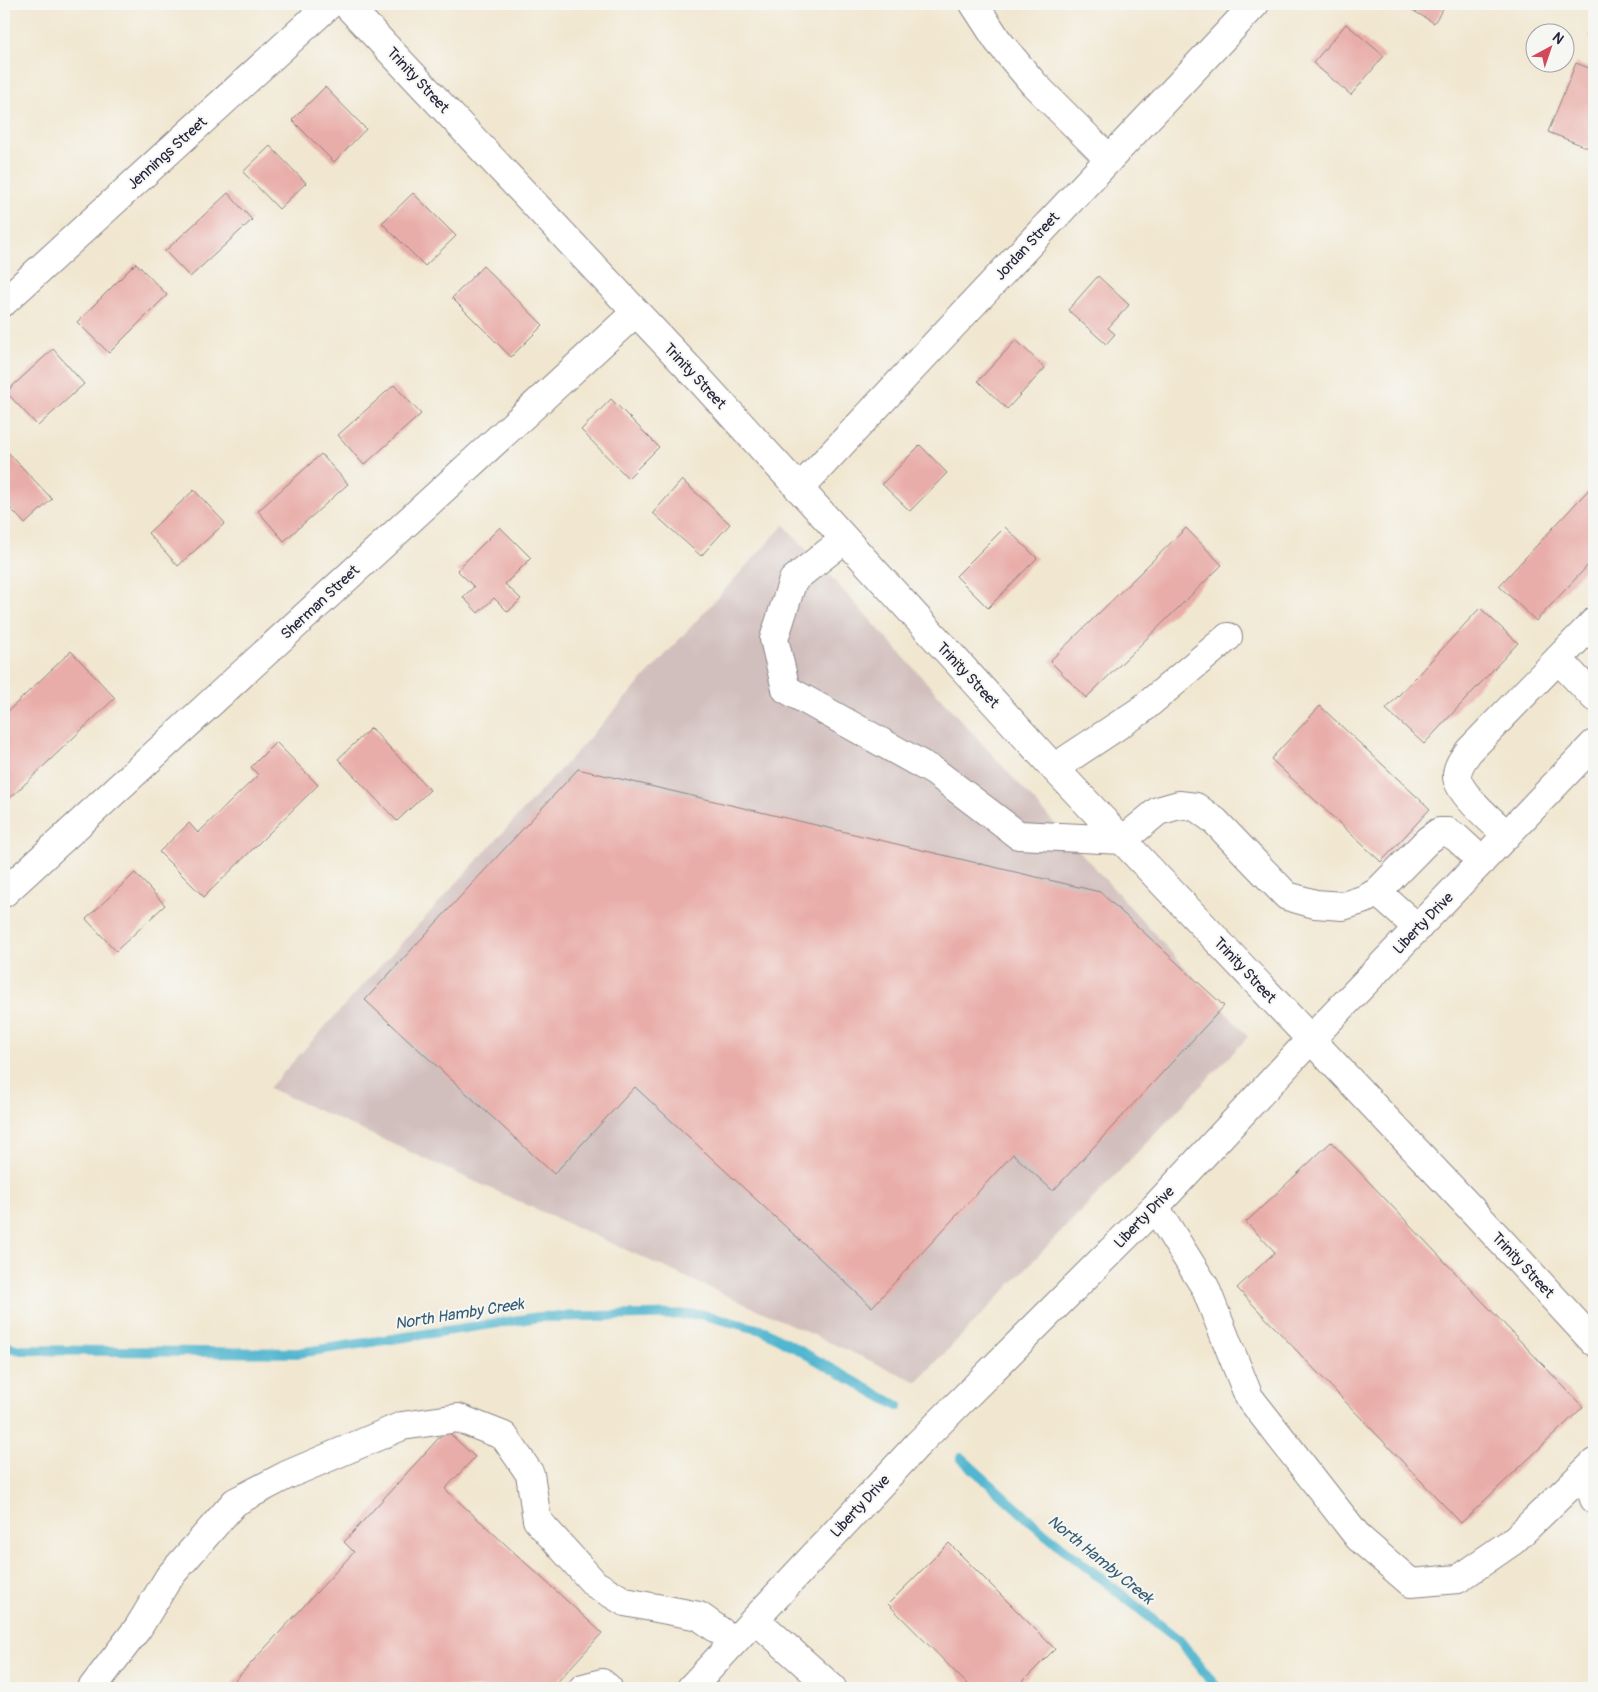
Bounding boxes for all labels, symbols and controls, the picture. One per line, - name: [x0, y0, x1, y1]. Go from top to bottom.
- north arrow: [1526, 22, 1576, 72]
- text: N: [1549, 29, 1567, 48]
- street label: Trinity Street: [382, 43, 454, 118]
- street label: Jennings Street: [124, 112, 212, 194]
- street label: Jordan Street: [991, 208, 1064, 284]
- street label: Trinity Street: [659, 339, 731, 414]
- street label: Sherman Street: [277, 560, 364, 644]
- street label: Trinity Street: [932, 638, 1004, 713]
- street label: Liberty Drive: [1389, 888, 1458, 958]
- street label: Trinity Street: [1209, 933, 1281, 1008]
- street label: Liberty Drive: [1110, 1182, 1179, 1252]
- street label: Trinity Street: [1487, 1228, 1559, 1303]
- water label: North Hamby Creek: [393, 1294, 526, 1334]
- street label: Liberty Drive: [826, 1471, 895, 1542]
- water label: North Hamby Creek: [1043, 1511, 1158, 1609]

